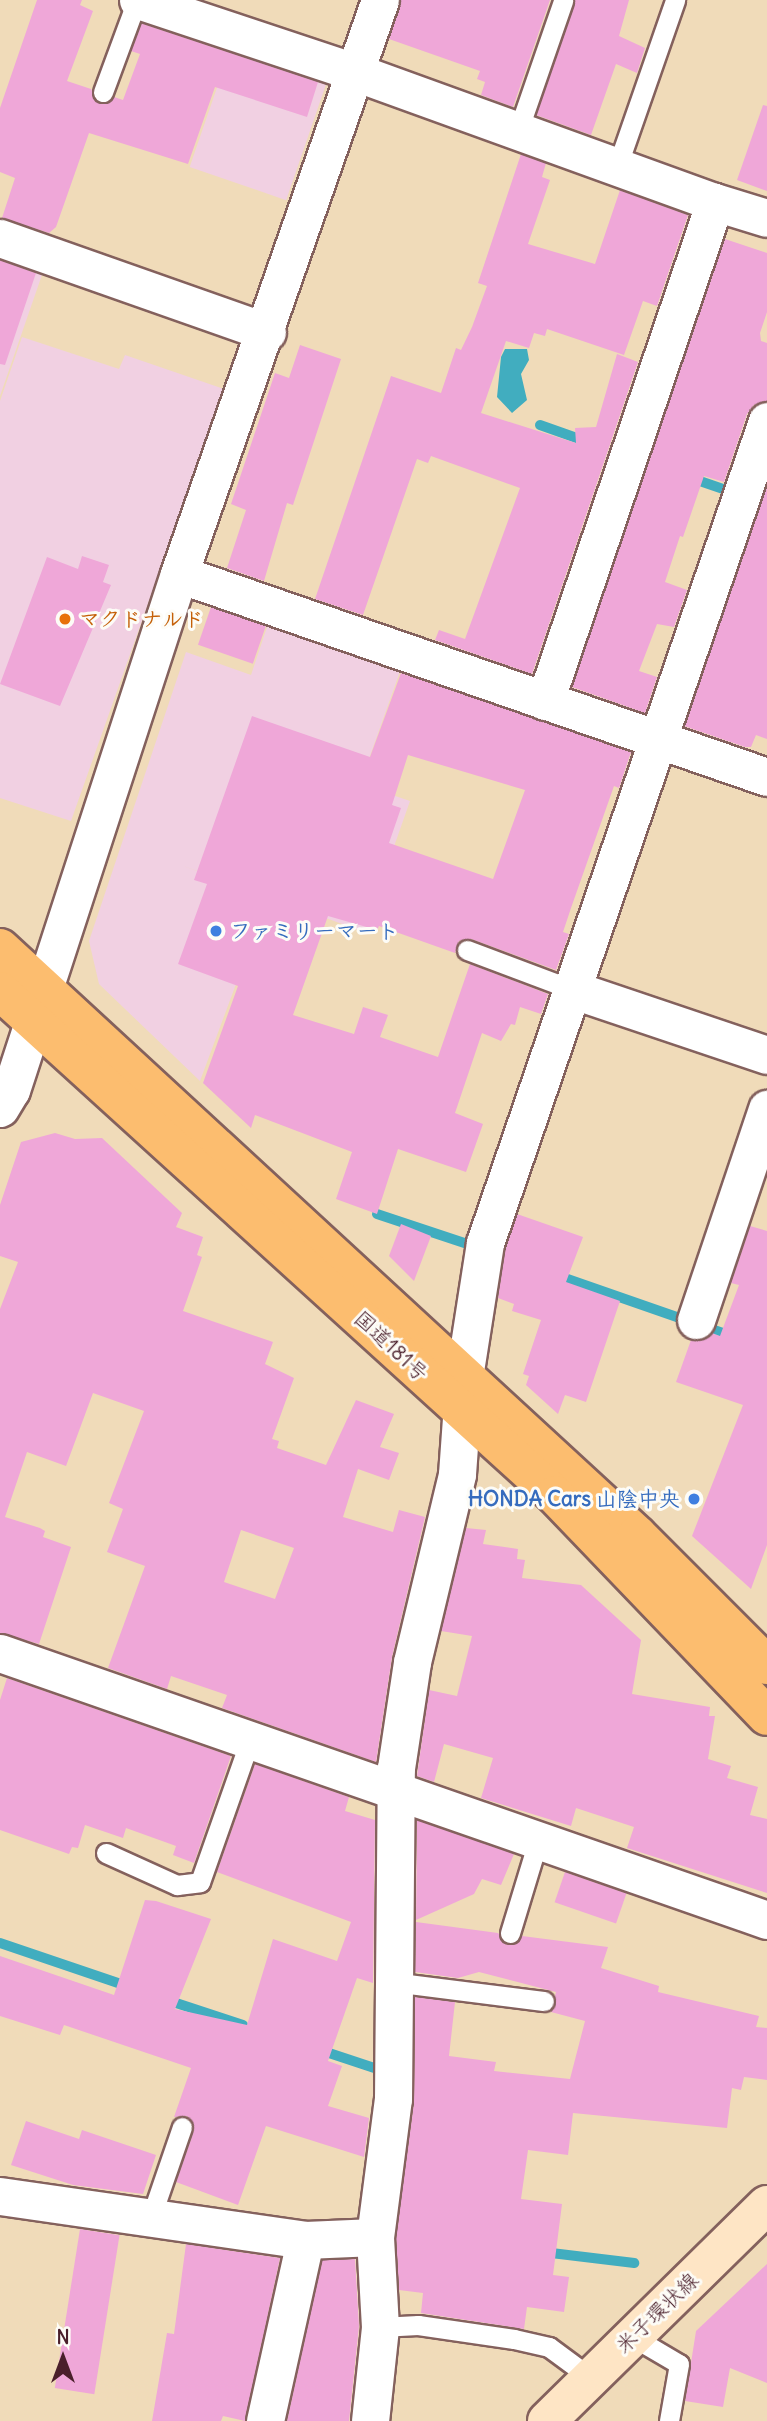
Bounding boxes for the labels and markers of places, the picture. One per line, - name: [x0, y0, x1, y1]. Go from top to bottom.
- place label: マクドナルド: [79, 606, 205, 632]
- marker: マクドナルド: [57, 611, 73, 627]
- place label: ファミリーマート: [230, 918, 398, 944]
- marker: ファミリーマート: [208, 923, 224, 939]
- place label: HONDA Cars 山陰中央: [468, 1486, 680, 1512]
- marker: HONDA Cars 山陰中央: [686, 1491, 702, 1507]

